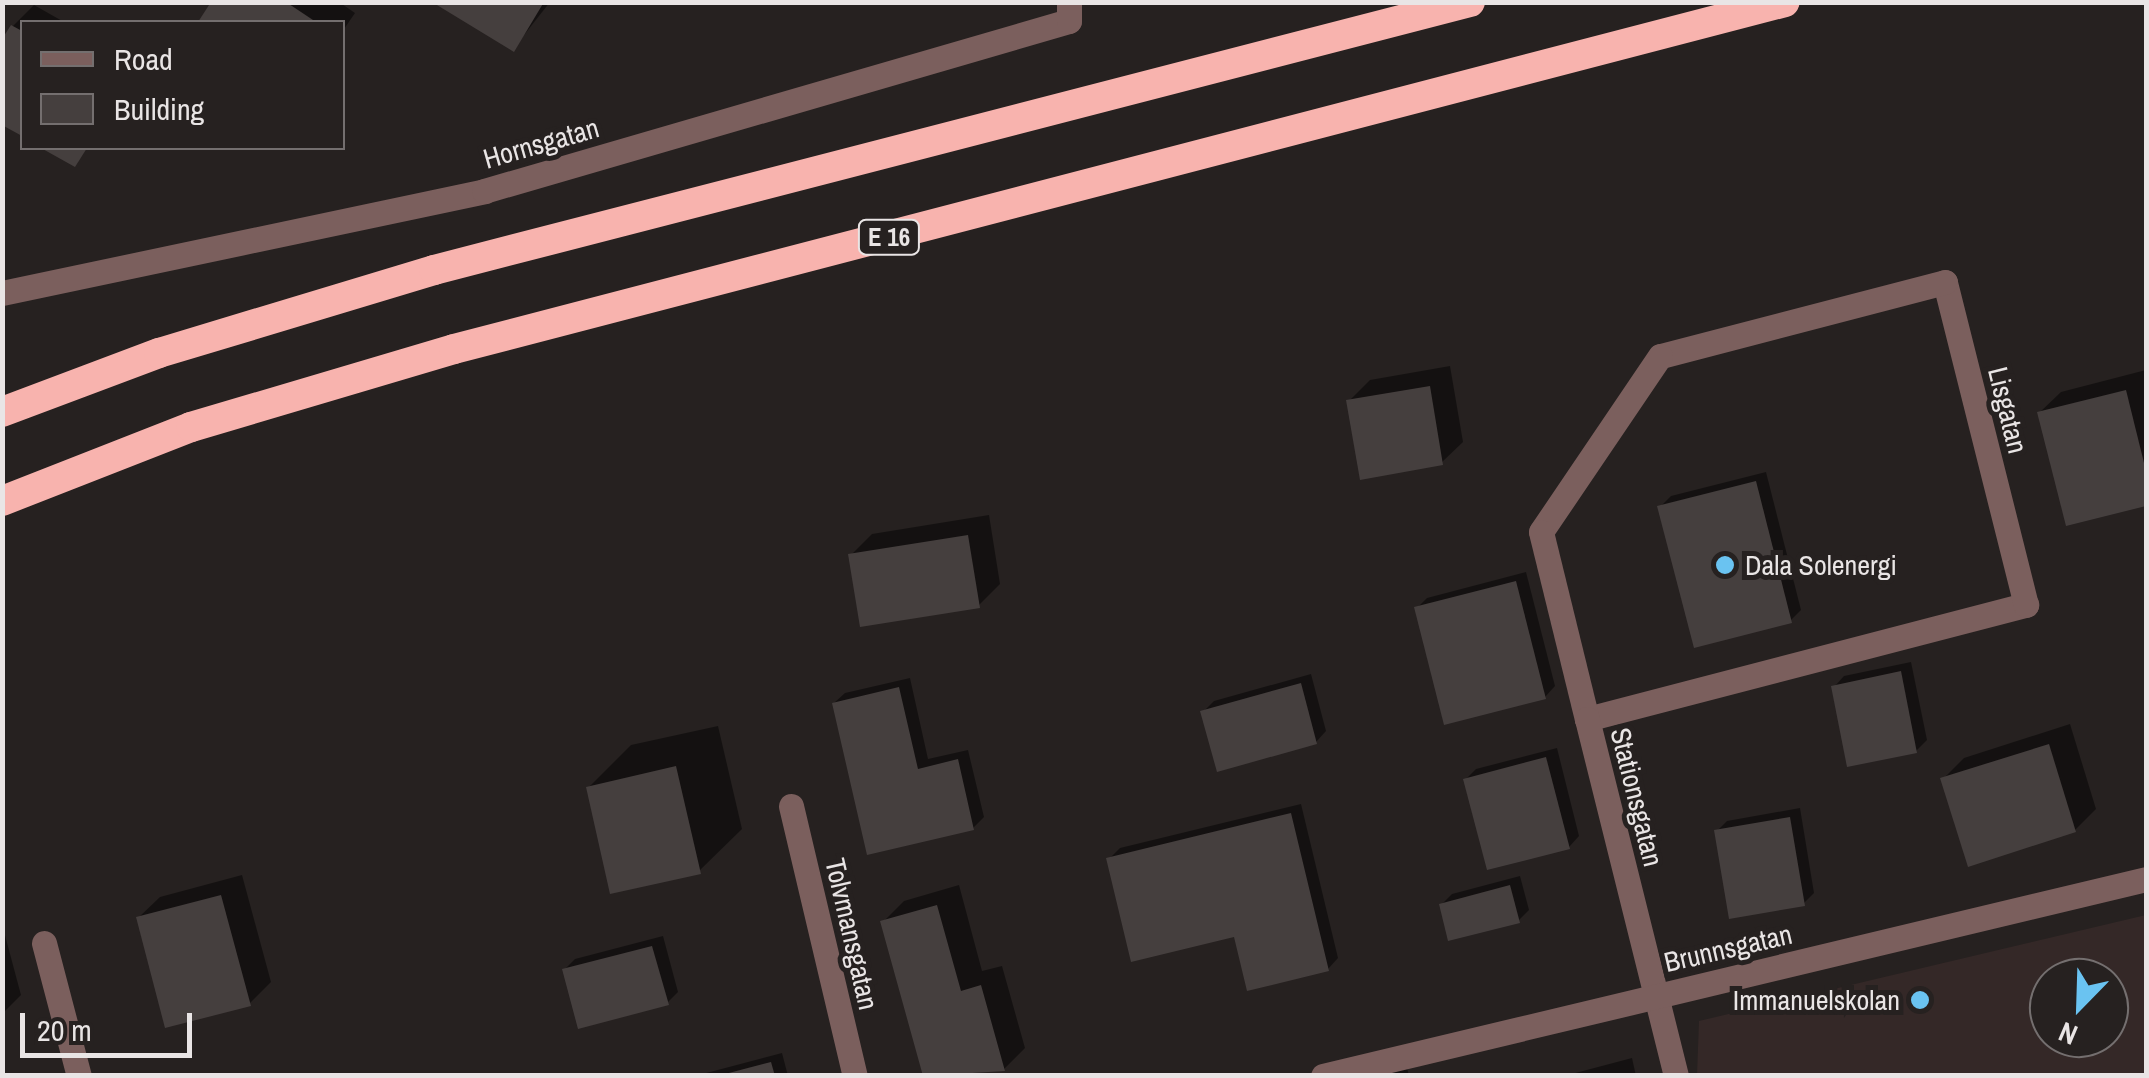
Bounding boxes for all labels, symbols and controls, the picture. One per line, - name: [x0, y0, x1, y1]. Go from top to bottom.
- legend: [20, 20, 345, 150]
- text: Road: [114, 39, 173, 79]
- text: Building: [114, 89, 204, 129]
- street label: Hornsgatan: [479, 110, 603, 176]
- road number: E 16: [856, 217, 922, 257]
- street label: Lisgatan: [1981, 363, 2035, 457]
- place label: Dala Solenergi: [1745, 548, 1897, 582]
- marker: Dala Solenergi: [1714, 554, 1736, 576]
- street label: Stationsgatan: [1604, 724, 1670, 870]
- street label: Tolvmansgatan: [818, 855, 886, 1013]
- street label: Brunnsgatan: [1661, 917, 1795, 979]
- north arrow: [2029, 958, 2129, 1058]
- place label: Immanuelskolan: [1733, 983, 1900, 1017]
- marker: Immanuelskolan: [1909, 989, 1931, 1011]
- scale bar: [25, 993, 198, 1055]
- text: 20 m: [37, 1010, 92, 1050]
- text: N: [2053, 1013, 2083, 1055]

